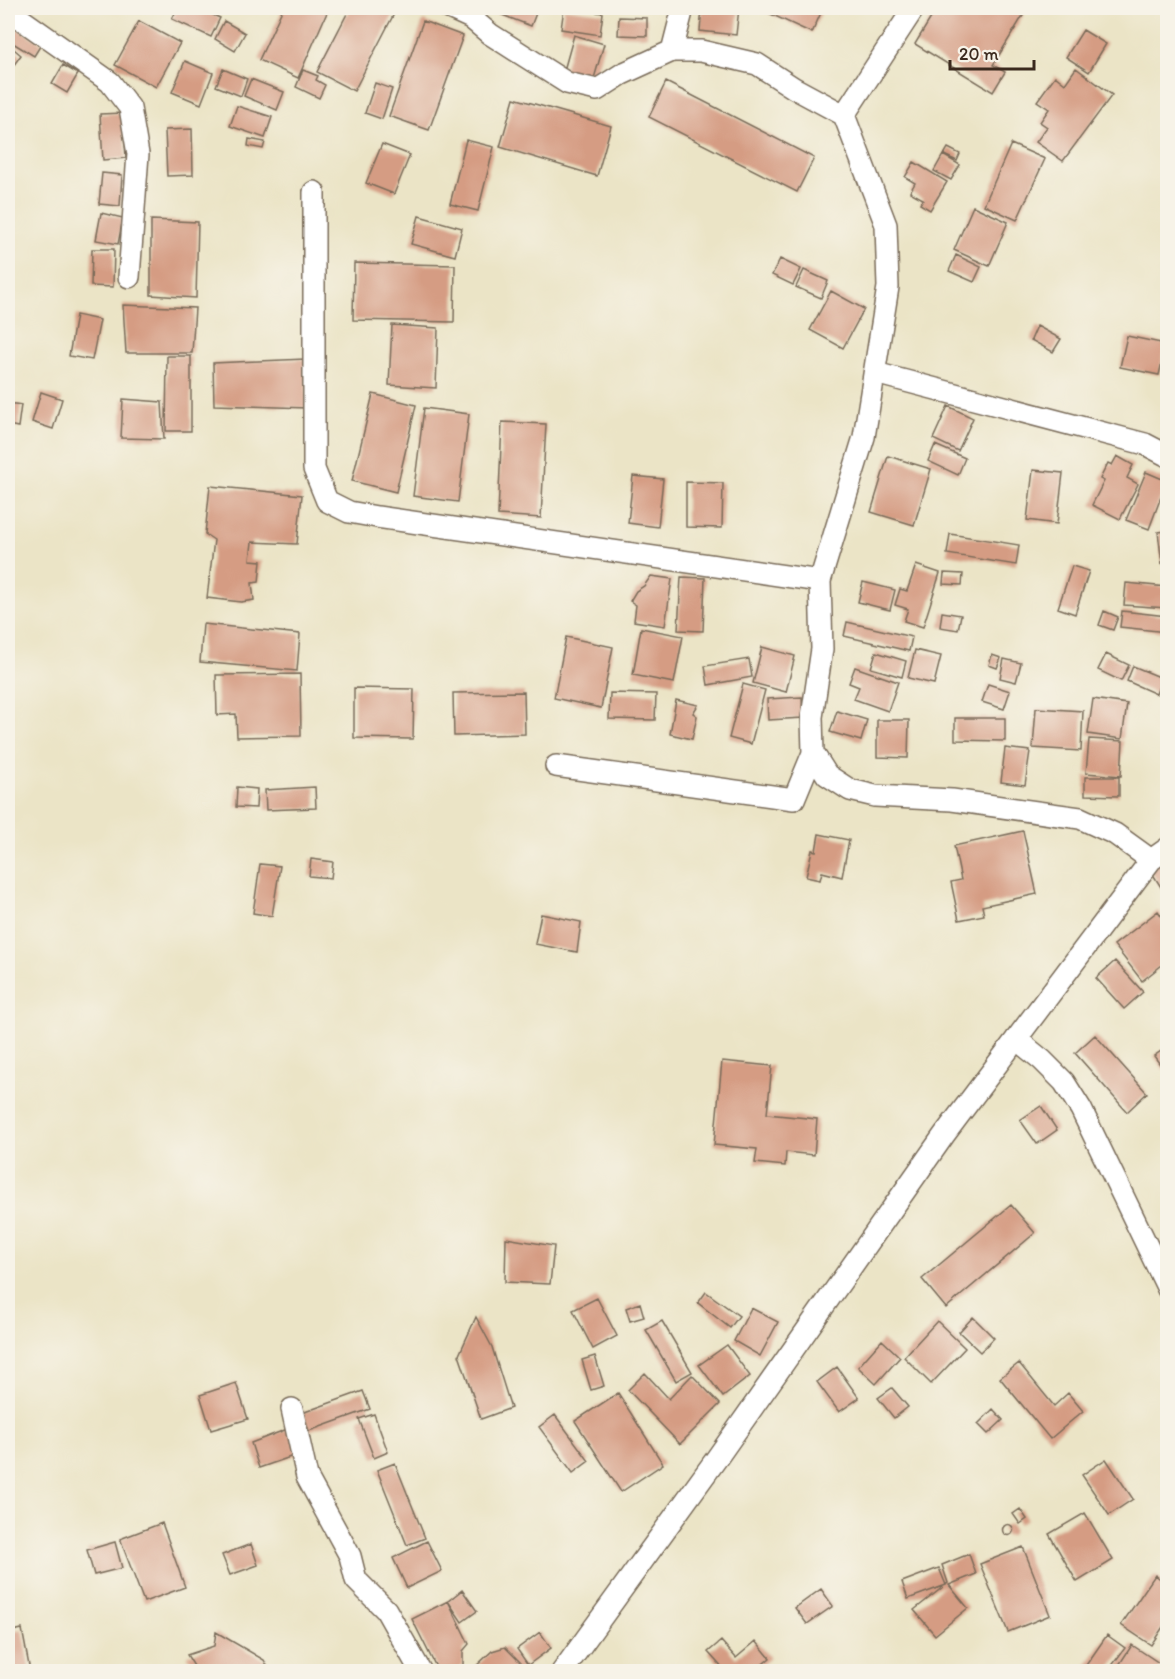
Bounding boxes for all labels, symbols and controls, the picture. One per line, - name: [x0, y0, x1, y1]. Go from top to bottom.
- scale bar: [950, 33, 1034, 71]
- text: 20 m: [959, 43, 999, 65]

